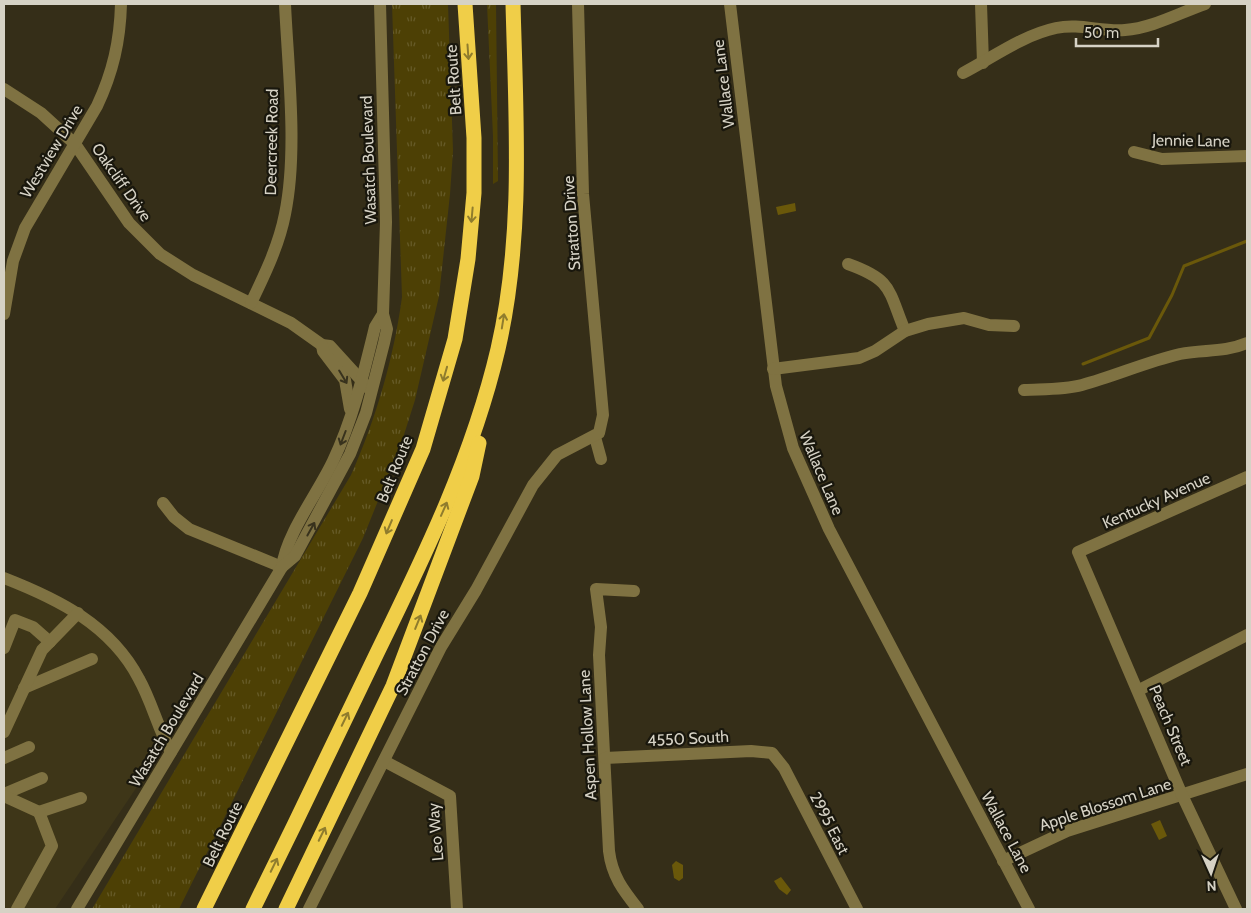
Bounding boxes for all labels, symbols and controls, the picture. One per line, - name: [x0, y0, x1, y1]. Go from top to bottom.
- scale bar: [1076, 15, 1158, 47]
- text: 50 m: [1084, 24, 1119, 42]
- street label: Wallace Lane: [709, 39, 738, 129]
- street label: Belt Route: [442, 44, 465, 116]
- one-way arrow: [464, 44, 473, 60]
- street label: Deercreek Road: [261, 88, 282, 196]
- street label: Wasatch Boulevard: [357, 95, 380, 225]
- street label: Westview Drive: [16, 101, 87, 201]
- street label: Jennie Lane: [1151, 130, 1230, 151]
- street label: Oakcliff Drive: [88, 139, 156, 225]
- street label: Stratton Drive: [559, 175, 584, 271]
- one-way arrow: [467, 206, 477, 222]
- one-way arrow: [498, 313, 508, 329]
- one-way arrow: [439, 366, 449, 382]
- one-way arrow: [338, 370, 348, 384]
- street label: Wallace Lane: [795, 428, 848, 518]
- one-way arrow: [337, 430, 347, 445]
- street label: Belt Route: [372, 433, 416, 505]
- street label: Kentucky Avenue: [1099, 468, 1213, 533]
- one-way arrow: [440, 502, 450, 517]
- one-way arrow: [384, 519, 394, 534]
- one-way arrow: [306, 521, 316, 536]
- street label: Stratton Drive: [392, 606, 453, 699]
- one-way arrow: [414, 615, 424, 630]
- street label: Aspen Hollow Lane: [575, 669, 600, 800]
- street label: Wasatch Boulevard: [125, 670, 208, 790]
- street label: Peach Street: [1145, 682, 1196, 769]
- one-way arrow: [341, 712, 351, 727]
- street label: 4550 South: [647, 727, 729, 750]
- street label: Apple Blossom Lane: [1037, 774, 1174, 835]
- street label: Wallace Lane: [977, 788, 1036, 876]
- street label: 2995 East: [806, 789, 854, 858]
- street label: Belt Route: [198, 798, 246, 870]
- street label: Leo Way: [423, 802, 448, 862]
- one-way arrow: [318, 827, 327, 842]
- north arrow: [1186, 848, 1236, 898]
- one-way arrow: [270, 858, 280, 873]
- text: N: [1206, 877, 1217, 895]

